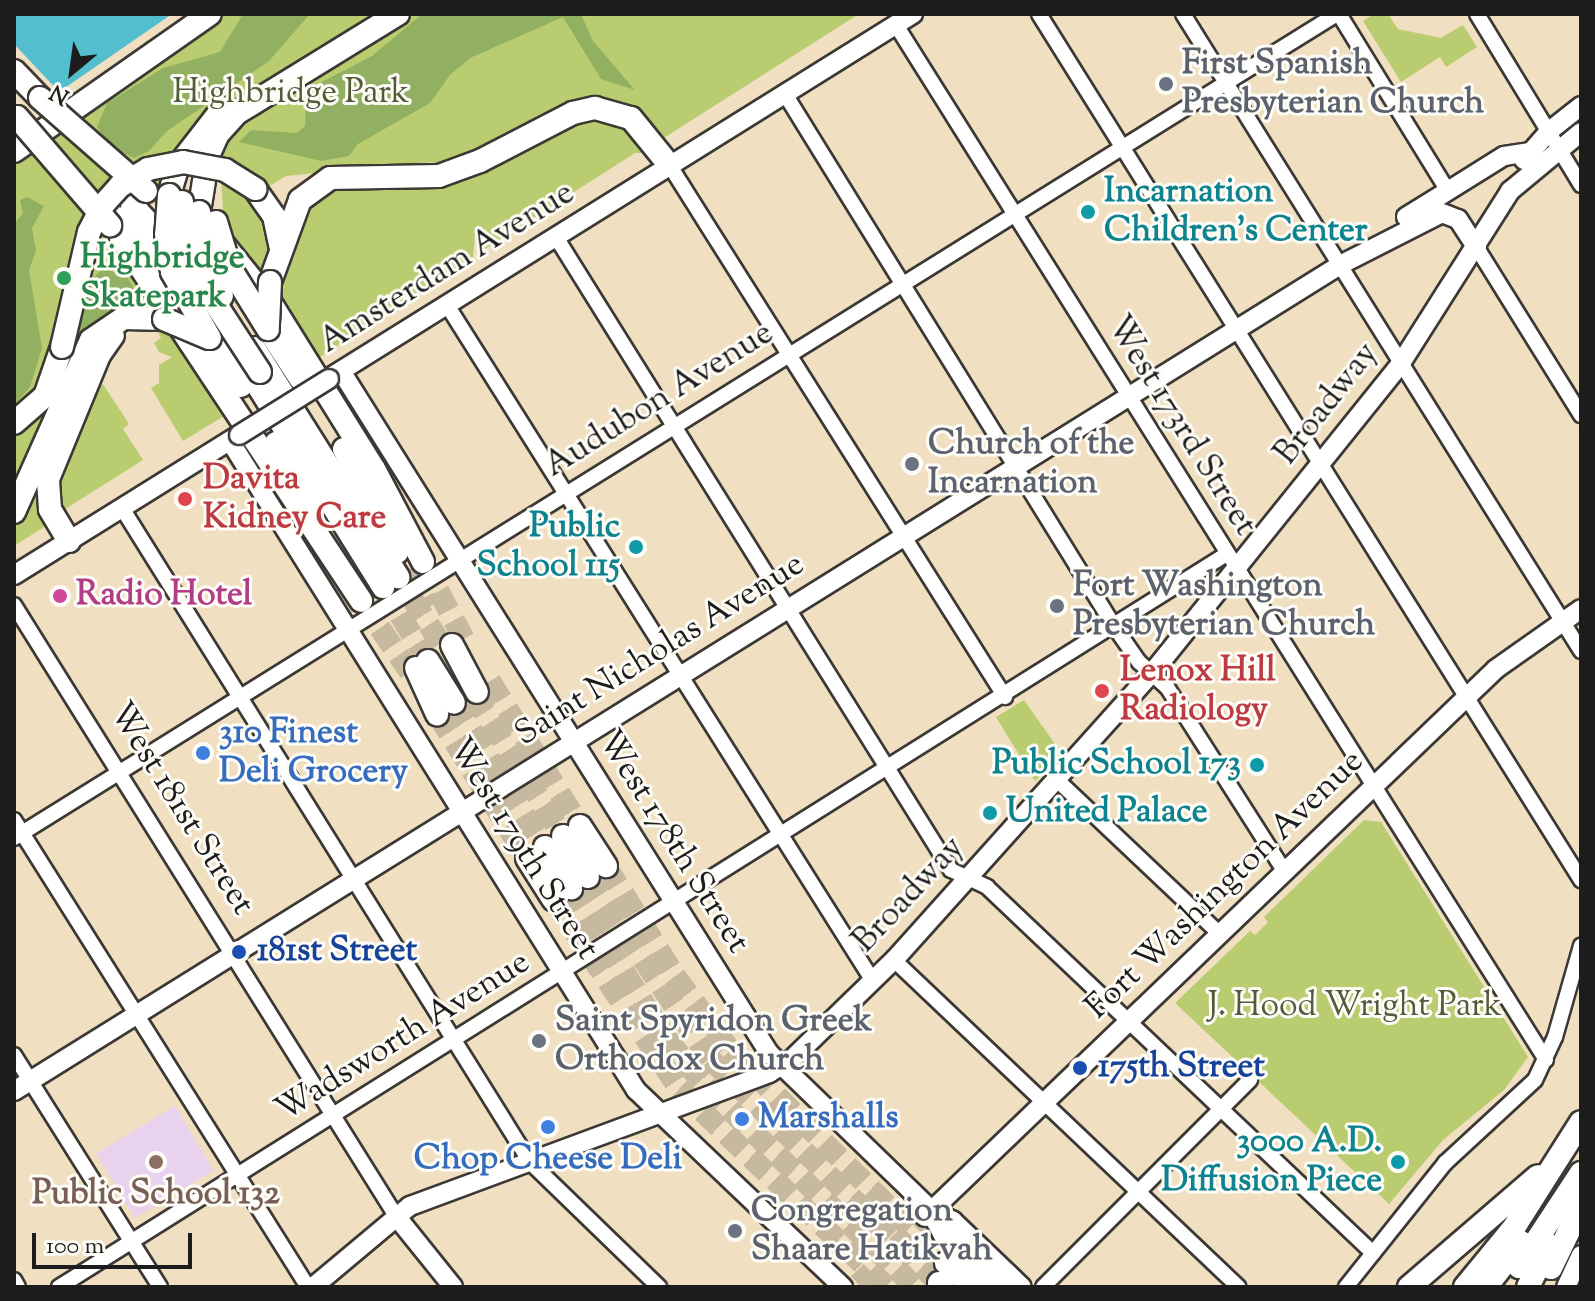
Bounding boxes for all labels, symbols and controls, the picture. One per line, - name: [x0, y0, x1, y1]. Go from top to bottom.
- north arrow: [32, 32, 112, 112]
- place label: First Spanish Presbyterian Church: [1182, 44, 1484, 124]
- park label: Highbridge Park: [173, 74, 409, 114]
- text: N: [45, 75, 76, 111]
- marker: First Spanish Presbyterian Church: [1157, 75, 1175, 93]
- place label: Incarnation Children's Center: [1104, 172, 1368, 252]
- street label: Amsterdam Avenue: [312, 173, 582, 363]
- marker: Incarnation Children's Center: [1079, 203, 1097, 221]
- place label: Highbridge Skatepark: [80, 238, 245, 318]
- marker: Highbridge Skatepark: [55, 269, 73, 287]
- street label: West 173rd Street: [1097, 309, 1265, 543]
- street label: Audubon Avenue: [537, 313, 781, 487]
- street label: Broadway: [1266, 335, 1388, 473]
- place label: Church of the Incarnation: [928, 424, 1134, 504]
- marker: Church of the Incarnation: [903, 455, 921, 473]
- place label: Davita Kidney Care: [203, 459, 386, 538]
- marker: Davita Kidney Care: [174, 488, 196, 510]
- place label: Public School 115: [476, 507, 620, 586]
- marker: Public School 115: [627, 538, 645, 556]
- street label: Saint Nicholas Avenue: [508, 544, 812, 756]
- place label: Fort Washington Presbyterian Church: [1073, 566, 1375, 646]
- place label: Radio Hotel: [76, 576, 252, 616]
- marker: Radio Hotel: [51, 587, 69, 605]
- marker: Fort Washington Presbyterian Church: [1048, 597, 1066, 615]
- place label: Lenox Hill Radiology: [1120, 651, 1276, 730]
- marker: Lenox Hill Radiology: [1091, 680, 1113, 702]
- street label: West 181st Street: [99, 695, 263, 923]
- place label: 310 Finest Deli Grocery: [219, 713, 408, 792]
- street label: West 178th Street: [588, 723, 758, 961]
- street label: West 179th Street: [439, 731, 607, 967]
- street label: Fort Washington Avenue: [1078, 742, 1372, 1028]
- marker: 310 Finest Deli Grocery: [194, 744, 212, 762]
- place label: Public School 173: [992, 745, 1241, 785]
- marker: Public School 173: [1248, 756, 1266, 774]
- place label: United Palace: [1006, 793, 1207, 833]
- marker: United Palace: [981, 804, 999, 822]
- street label: Broadway: [845, 828, 973, 962]
- place label: 181st Street: [257, 932, 417, 972]
- marker: 181st Street: [228, 941, 250, 963]
- street label: Wadsworth Avenue: [268, 942, 538, 1132]
- park label: J. Hood Wright Park: [1208, 987, 1502, 1027]
- place label: Saint Spyridon Greek Orthodox Church: [555, 1001, 872, 1080]
- marker: Saint Spyridon Greek Orthodox Church: [530, 1032, 548, 1050]
- place label: 175th Street: [1098, 1048, 1265, 1088]
- marker: 175th Street: [1069, 1057, 1091, 1079]
- place label: Marshalls: [758, 1099, 899, 1139]
- marker: Marshalls: [733, 1110, 751, 1128]
- marker: Chop Cheese Deli: [539, 1118, 557, 1136]
- place label: 3000 A.D. Diffusion Piece: [1161, 1122, 1382, 1202]
- place label: Chop Cheese Deli: [414, 1140, 682, 1180]
- marker: Public School 132: [147, 1153, 165, 1171]
- marker: 3000 A.D. Diffusion Piece: [1389, 1153, 1407, 1171]
- place label: Public School 132: [32, 1175, 280, 1215]
- place label: Congregation Shaare Hatikvah: [751, 1191, 993, 1270]
- scale bar: [36, 1217, 196, 1267]
- marker: Congregation Shaare Hatikvah: [726, 1222, 744, 1240]
- text: 100 m: [46, 1230, 104, 1264]

